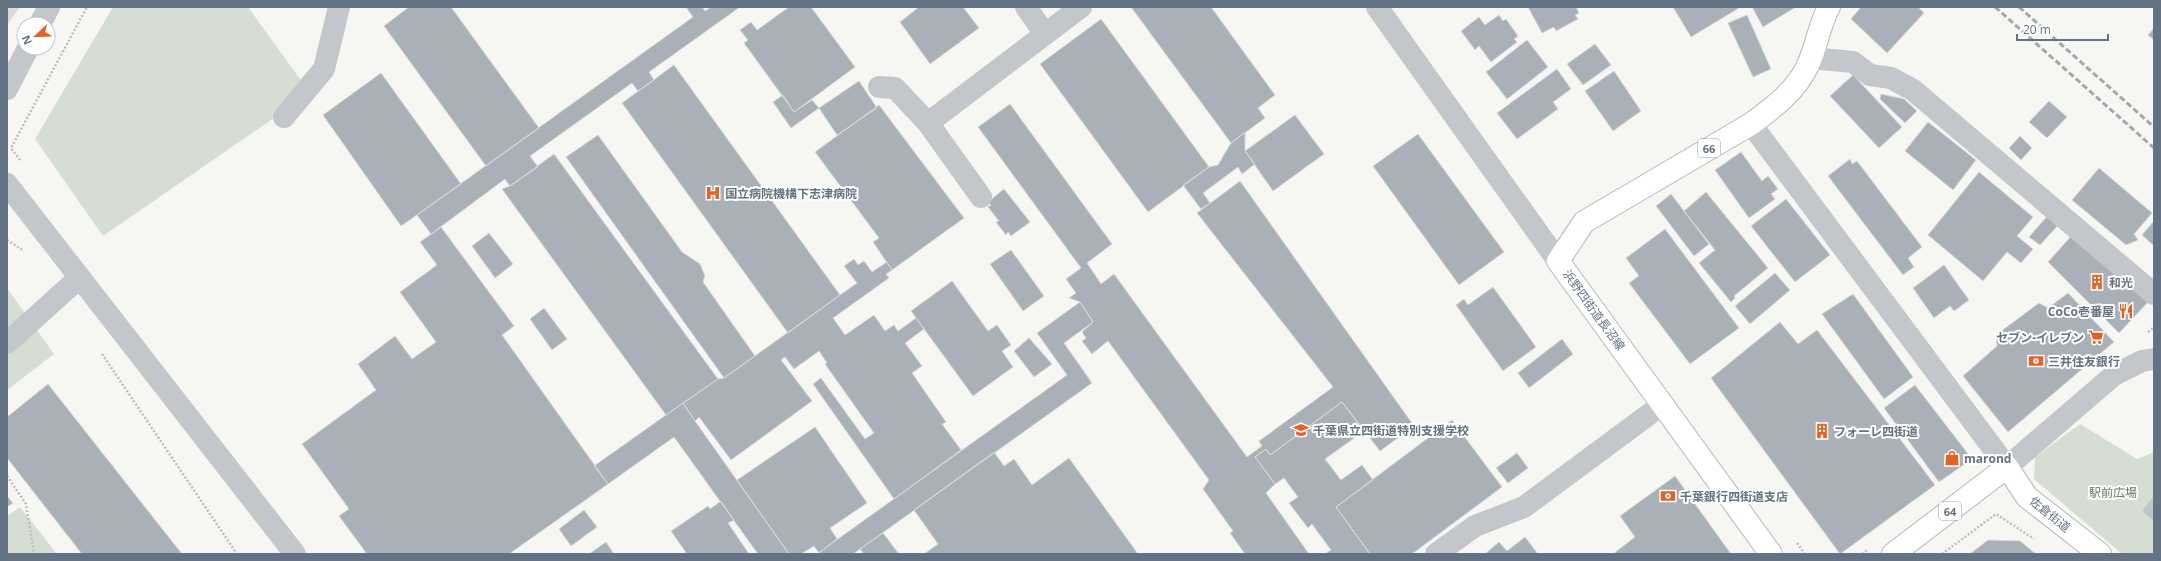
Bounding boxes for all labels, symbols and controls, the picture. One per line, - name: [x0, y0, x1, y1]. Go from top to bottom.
- north arrow: [16, 16, 56, 56]
- scale bar: [2017, 16, 2108, 42]
- text: 20 m: [2023, 21, 2051, 38]
- text: N: [18, 33, 35, 47]
- road number: 66: [1698, 139, 1720, 157]
- hospital icon: 国立病院機構下志津病院: [704, 184, 722, 202]
- place label: 国立病院機構下志津病院: [725, 185, 857, 202]
- street label: 浜野四街道長沼線: [1559, 266, 1629, 354]
- building icon: 和光: [2088, 273, 2106, 291]
- place label: 和光: [2109, 274, 2133, 291]
- restaurant icon: CoCo壱番屋: [2117, 302, 2135, 320]
- place label: CoCo壱番屋: [2048, 303, 2114, 320]
- supermarket icon: セブン-イレブン: [2087, 328, 2105, 346]
- place label: セブン-イレブン: [1996, 329, 2084, 346]
- bank icon: 三井住友銀行: [2027, 352, 2045, 370]
- place label: 三井住友銀行: [2048, 353, 2120, 370]
- school or university icon: 千葉県立四街道特別支援学校: [1292, 421, 1310, 439]
- place label: 千葉県立四街道特別支援学校: [1313, 422, 1469, 439]
- building icon: フォーレ四街道: [1813, 422, 1831, 440]
- place label: フォーレ四街道: [1834, 423, 1918, 440]
- shop icon: marond: [1943, 449, 1961, 467]
- place label: marond: [1964, 450, 2011, 467]
- park label: 駅前広場: [2089, 484, 2137, 501]
- bank icon: 千葉銀行四街道支店: [1659, 487, 1677, 505]
- place label: 千葉銀行四街道支店: [1680, 488, 1788, 505]
- street label: 佐倉街道: [2026, 492, 2074, 536]
- road number: 64: [1939, 502, 1961, 520]

